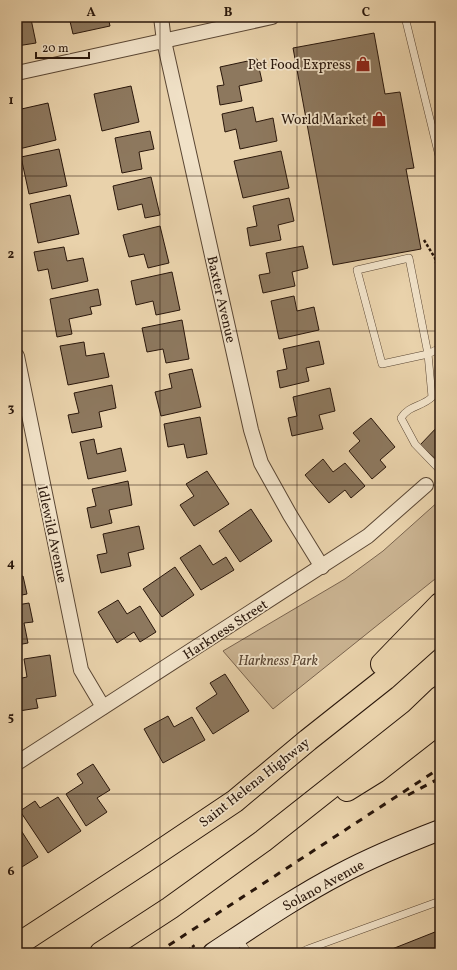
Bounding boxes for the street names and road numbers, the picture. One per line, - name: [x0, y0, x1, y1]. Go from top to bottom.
- street label: Baxter Avenue: [201, 254, 240, 345]
- street label: Idlewild Avenue: [32, 484, 71, 585]
- street label: Harkness Street: [180, 596, 272, 665]
- street label: Saint Helena Highway: [196, 734, 315, 832]
- street label: Solano Avenue: [280, 856, 368, 917]

